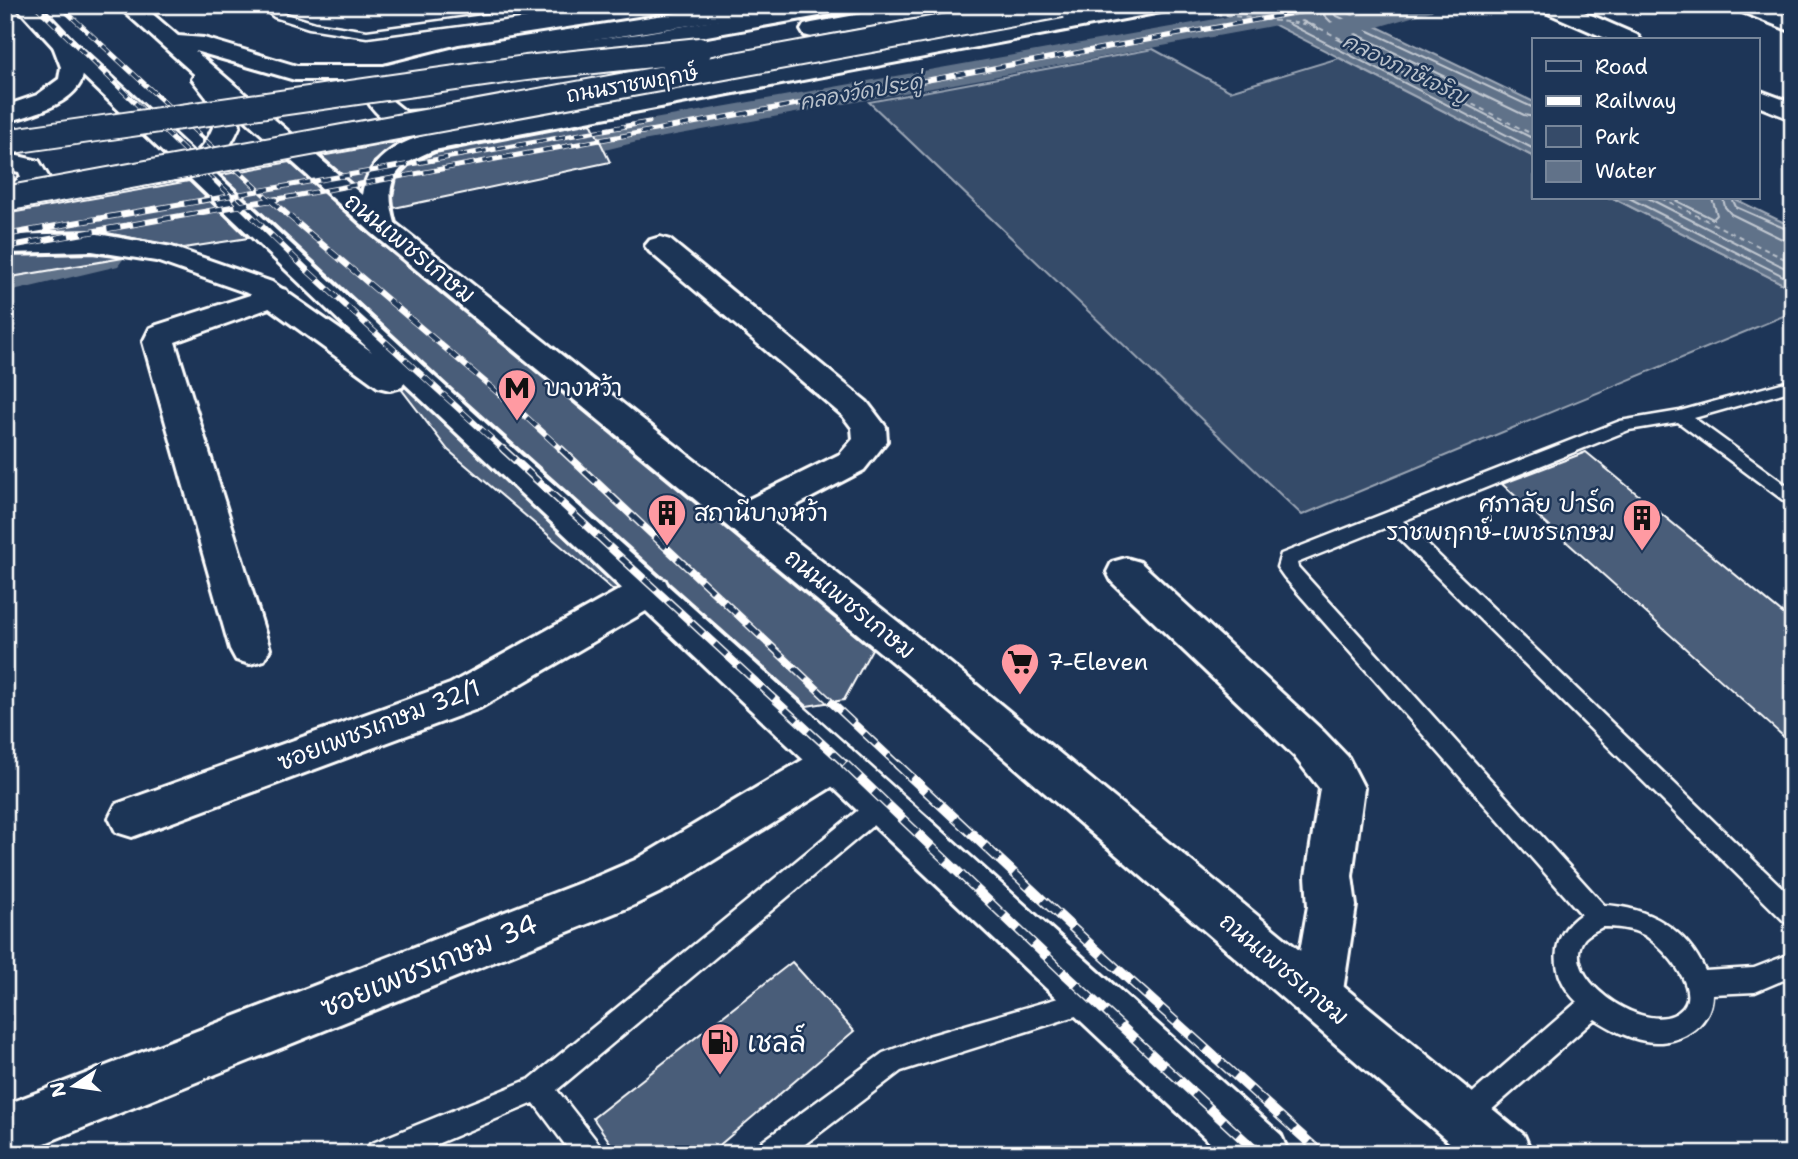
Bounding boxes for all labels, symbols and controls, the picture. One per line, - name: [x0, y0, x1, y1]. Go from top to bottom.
- water label: คลองภาษีเจริญ: [1338, 27, 1474, 112]
- legend: [1532, 38, 1759, 200]
- text: Road: [1595, 53, 1648, 81]
- street label: ถนนราชพฤกษ์: [564, 59, 701, 109]
- water label: คลองวัดประดู่: [797, 67, 929, 119]
- text: Railway: [1595, 87, 1677, 115]
- text: Park: [1595, 123, 1640, 151]
- text: Water: [1595, 157, 1657, 185]
- street label: ถนนเพชรเกษม: [338, 185, 482, 311]
- metro station icon: บางหว้า: [496, 367, 538, 422]
- place label: บางหว้า: [544, 372, 622, 404]
- place label: ศุภาลัย ปาร์ค ราชพฤกษ์-เพชรเกษม: [1386, 488, 1615, 548]
- building icon: สถานีบางหว้า: [646, 492, 688, 547]
- place label: สถานีบางหว้า: [694, 497, 828, 529]
- building icon: ศุภาลัย ปาร์ค ราชพฤกษ์-เพชรเกษม: [1621, 497, 1663, 552]
- street label: ถนนเพชรเกษม: [778, 541, 922, 667]
- supermarket icon: 7-Eleven: [999, 641, 1041, 696]
- place label: 7-Eleven: [1047, 646, 1148, 678]
- street label: ซอยเพชรเกษม 32/1: [273, 672, 485, 778]
- street label: ซอยเพชรเกษม 34: [315, 904, 543, 1026]
- street label: ถนนเพชรเกษม: [1213, 905, 1355, 1033]
- fuel station icon: เชลล์: [699, 1021, 741, 1076]
- place label: เชลล์: [747, 1023, 806, 1061]
- north arrow: [38, 1050, 108, 1120]
- text: N: [44, 1080, 72, 1100]

